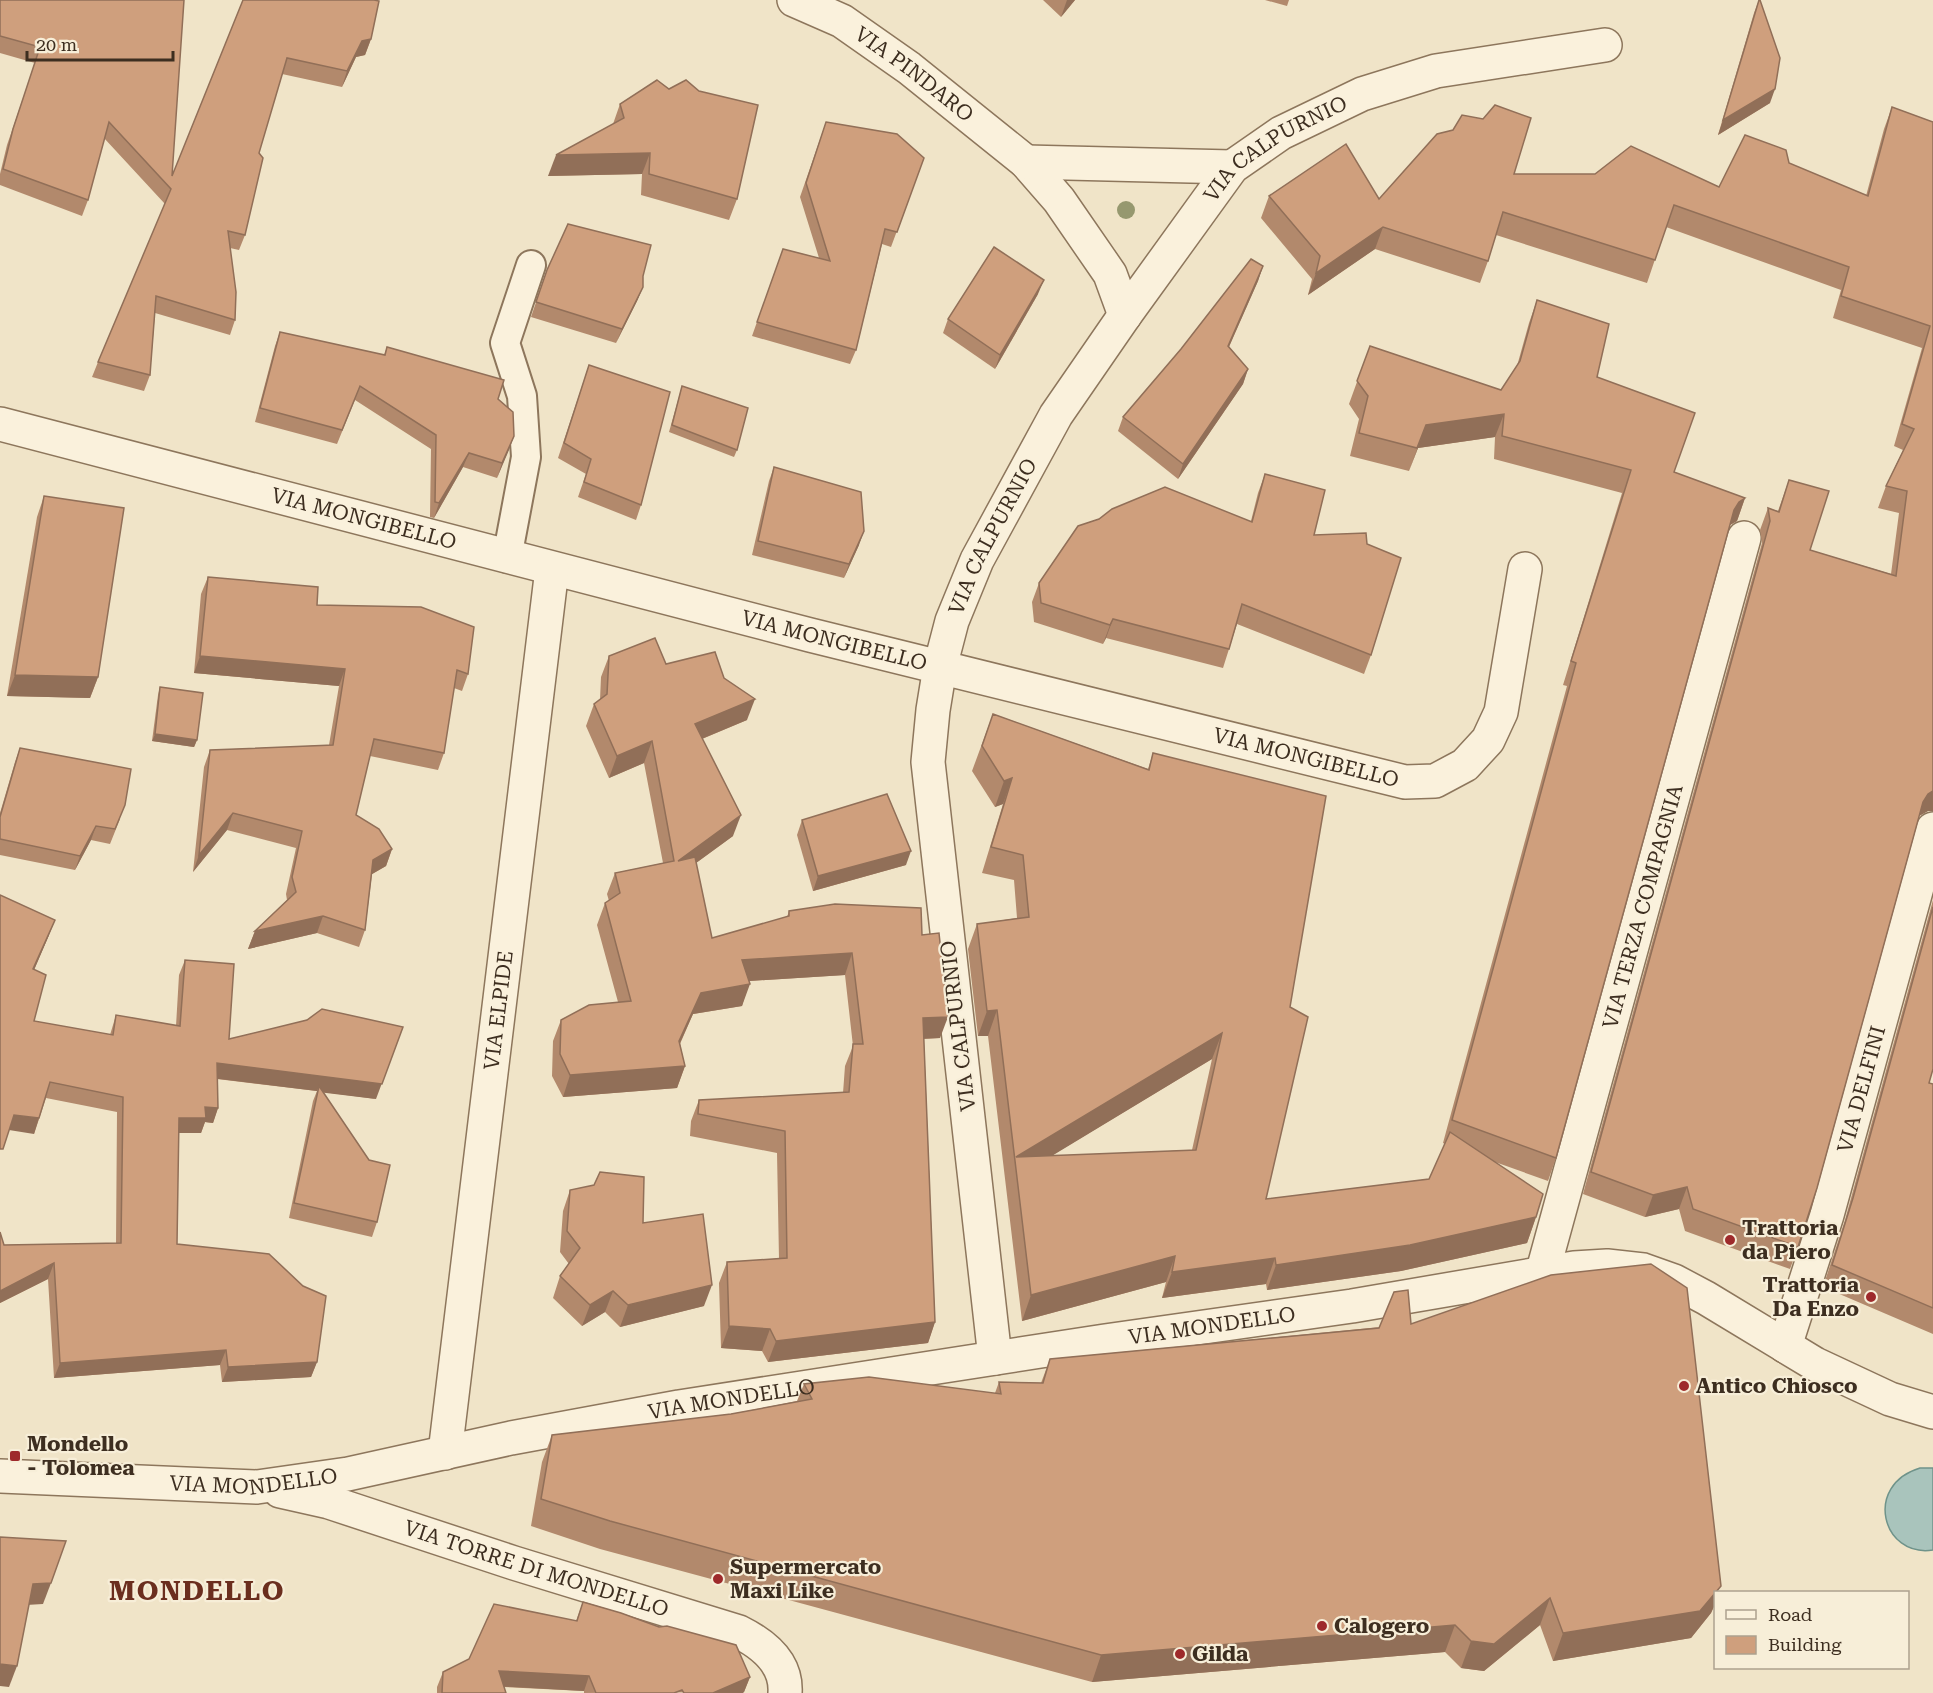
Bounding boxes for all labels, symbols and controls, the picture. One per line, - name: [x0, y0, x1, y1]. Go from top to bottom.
- street label: VIA PINDARO: [850, 22, 978, 127]
- scale bar: [27, 24, 172, 62]
- text: 20 m: [36, 34, 77, 55]
- street label: VIA CALPURNIO: [1199, 91, 1351, 207]
- street label: VIA CALPURNIO: [944, 454, 1042, 618]
- street label: VIA MONGIBELLO: [269, 483, 459, 554]
- street label: VIA MONGIBELLO: [739, 606, 930, 675]
- street label: VIA MONGIBELLO: [1211, 723, 1401, 792]
- street label: VIA TERZA COMPAGNIA: [1598, 782, 1688, 1031]
- street label: VIA CALPURNIO: [936, 939, 980, 1113]
- street label: VIA ELPIDE: [479, 949, 518, 1071]
- street label: VIA DELFINI: [1833, 1023, 1890, 1155]
- place label: Trattoria da Piero: [1742, 1216, 1839, 1264]
- marker: Trattoria da Piero: [1723, 1233, 1737, 1247]
- place label: Trattoria Da Enzo: [1763, 1273, 1860, 1321]
- marker: Trattoria Da Enzo: [1864, 1290, 1878, 1304]
- street label: VIA MONDELLO: [1127, 1302, 1297, 1350]
- street label: VIA MONDELLO: [646, 1374, 817, 1424]
- place label: Antico Chiosco: [1696, 1374, 1858, 1398]
- marker: Antico Chiosco: [1677, 1379, 1691, 1393]
- place label: Mondello - Tolomea: [27, 1432, 135, 1480]
- marker: Mondello - Tolomea: [8, 1449, 22, 1463]
- street label: VIA MONDELLO: [169, 1464, 339, 1500]
- street label: VIA TORRE DI MONDELLO: [401, 1516, 672, 1622]
- place label: Supermercato Maxi Like: [730, 1555, 881, 1603]
- marker: Supermercato Maxi Like: [711, 1572, 725, 1586]
- district label: MONDELLO: [109, 1575, 285, 1607]
- legend: [1714, 1591, 1909, 1669]
- text: Road: [1768, 1604, 1813, 1625]
- place label: Calogero: [1334, 1614, 1429, 1638]
- marker: Calogero: [1315, 1619, 1329, 1633]
- text: Building: [1768, 1634, 1842, 1655]
- place label: Gilda: [1192, 1642, 1249, 1666]
- marker: Gilda: [1173, 1647, 1187, 1661]

